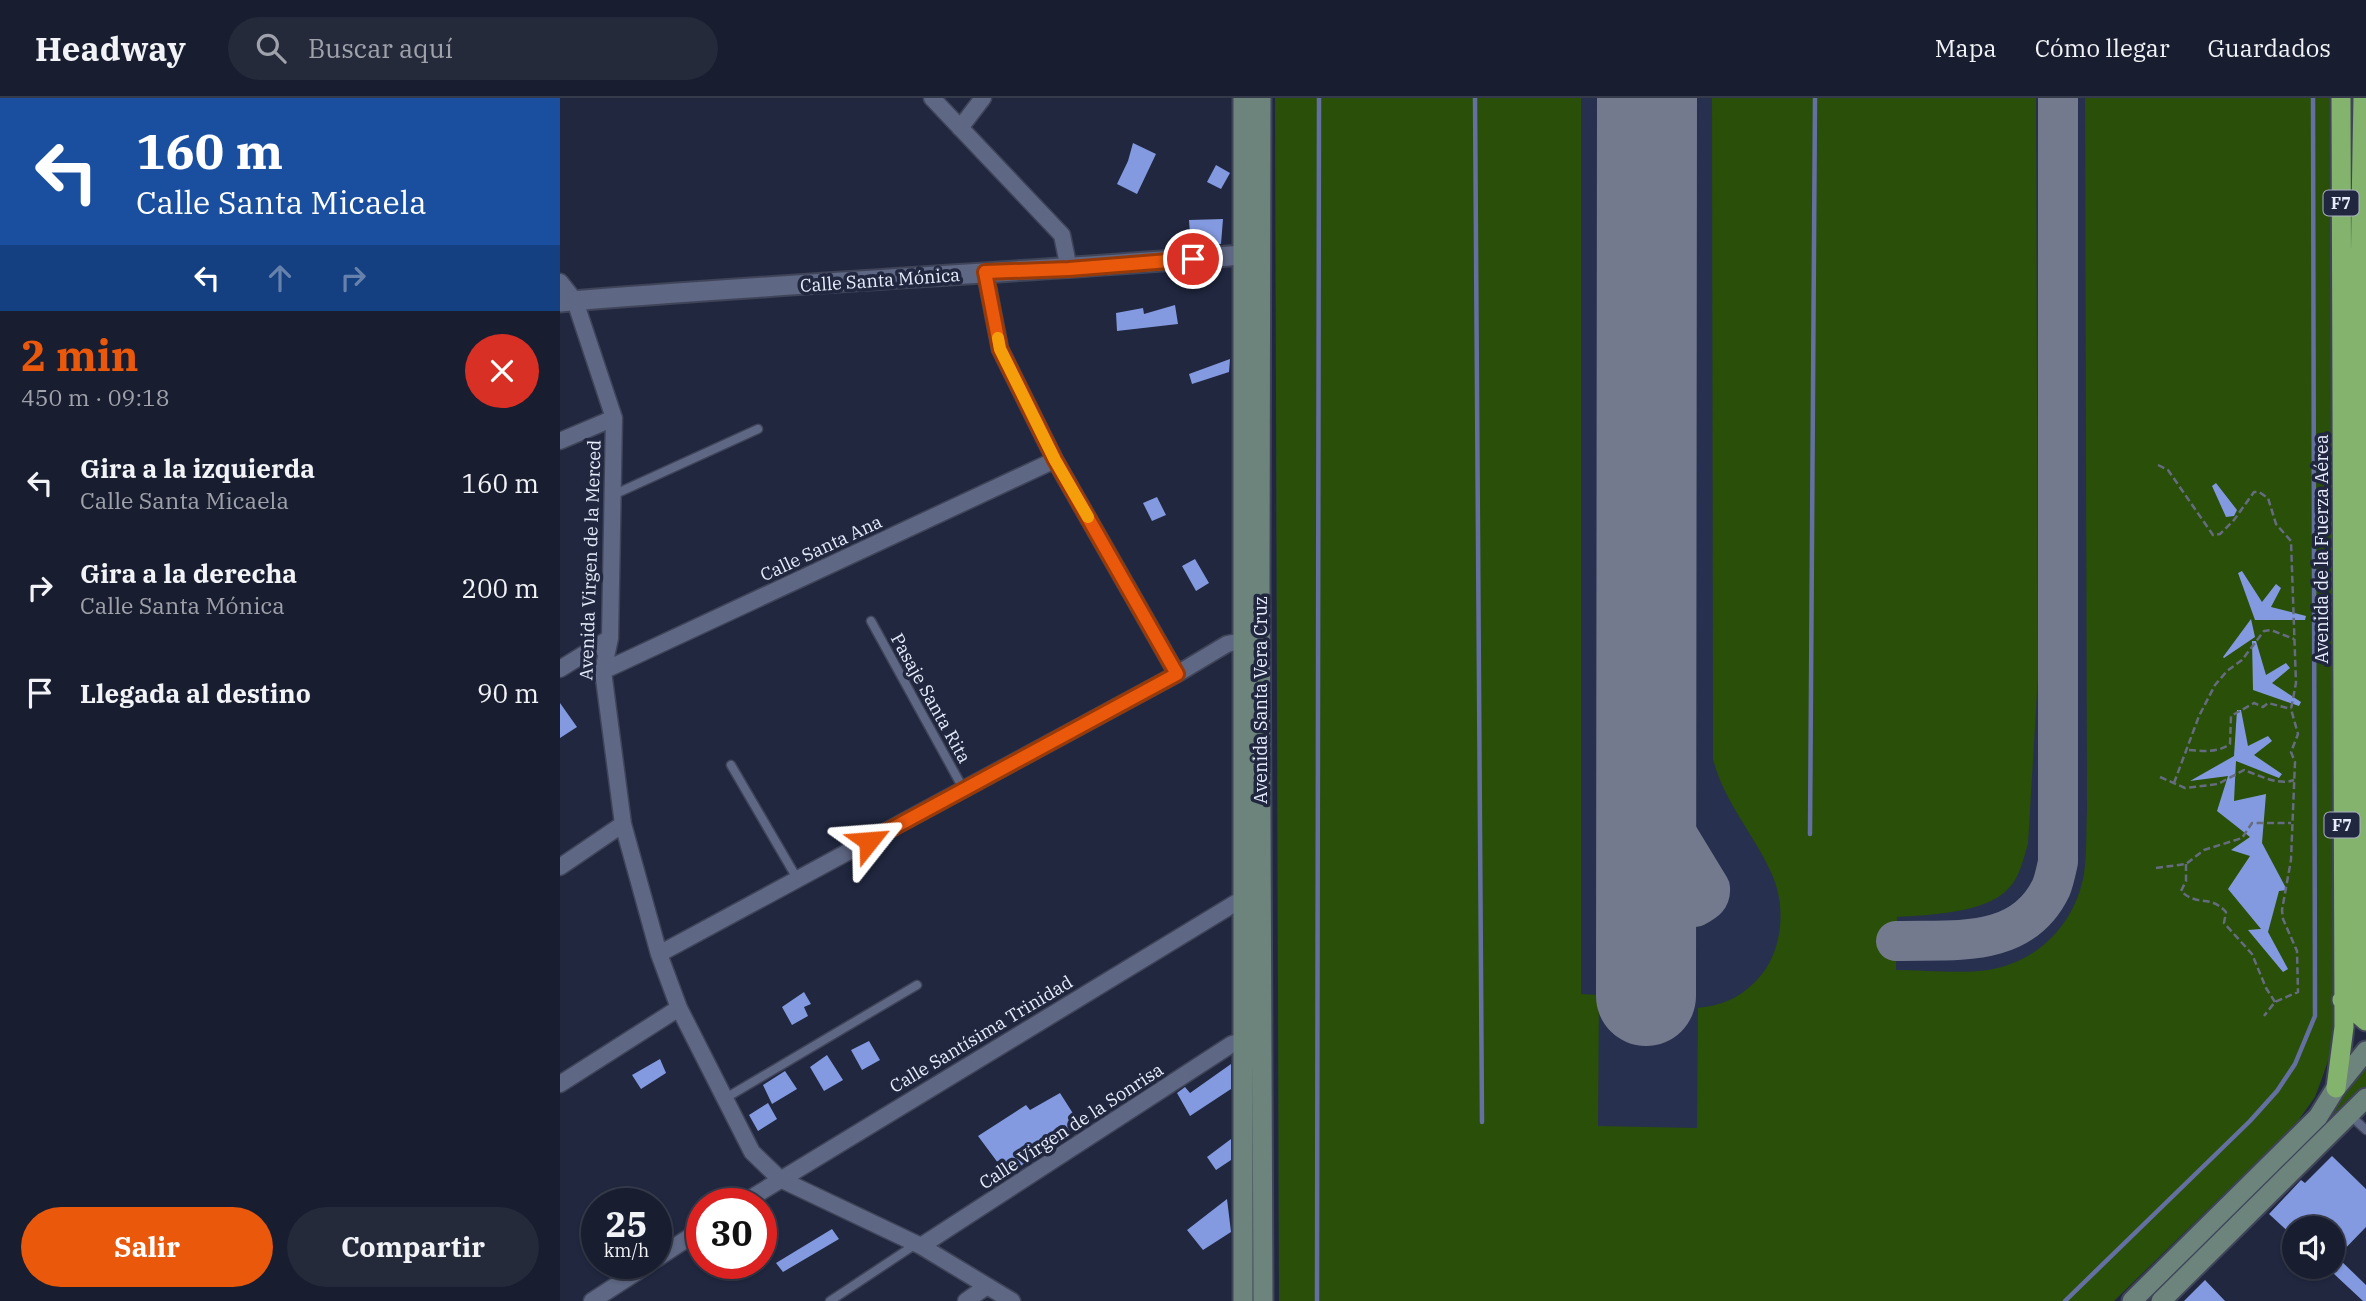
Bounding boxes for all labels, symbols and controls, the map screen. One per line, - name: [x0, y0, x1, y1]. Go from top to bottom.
- search box: [228, 17, 718, 80]
- text: Headway: [35, 27, 186, 70]
- icon: search: [252, 29, 290, 67]
- text: Buscar aquí: [308, 31, 453, 65]
- text: Mapa: [1935, 32, 1997, 64]
- text: Cómo llegar: [2035, 32, 2170, 64]
- text: Guardados: [2208, 32, 2331, 64]
- text: 160 m: [136, 119, 283, 182]
- icon: left: [21, 126, 112, 217]
- text: Calle Santa Micaela: [136, 181, 427, 223]
- road number: F7: [2324, 190, 2358, 216]
- pin: [1163, 229, 1223, 289]
- icon: arrive: [1174, 240, 1212, 278]
- icon: left: [188, 259, 226, 297]
- icon: ahead: [261, 259, 299, 297]
- icon: right: [334, 259, 372, 297]
- street label: Calle Santa Mónica: [799, 263, 961, 297]
- text: 2 min: [21, 328, 139, 383]
- button: close: [465, 334, 539, 408]
- text: 450 m · 09:18: [21, 382, 170, 412]
- street label: Avenida de la Fuerza Aérea: [2310, 434, 2333, 664]
- street label: Avenida Virgen de la Merced: [574, 439, 606, 681]
- text: Gira a la izquierda: [80, 451, 315, 485]
- icon: left: [21, 464, 59, 502]
- text: 160 m: [461, 466, 539, 500]
- text: Calle Santa Micaela: [80, 485, 289, 515]
- street label: Calle Santa Ana: [756, 510, 886, 586]
- text: Gira a la derecha: [80, 556, 297, 590]
- icon: right: [21, 569, 59, 607]
- text: 200 m: [461, 571, 539, 605]
- text: Calle Santa Mónica: [80, 590, 285, 620]
- street label: Avenida Santa Vera Cruz: [1249, 596, 1272, 804]
- street label: Pasaje Santa Rita: [886, 629, 976, 767]
- icon: arrive: [21, 674, 59, 712]
- text: Llegada al destino: [80, 676, 311, 710]
- text: 90 m: [477, 676, 539, 710]
- position arrow: [832, 804, 906, 878]
- road number: F7: [2324, 812, 2360, 838]
- street label: Calle Santísima Trinidad: [885, 970, 1077, 1098]
- street label: Calle Virgen de la Sonrisa: [975, 1058, 1168, 1194]
- speed limit sign: 30: [686, 1188, 777, 1279]
- text: 25: [605, 1201, 648, 1247]
- button: Salir: [21, 1207, 273, 1287]
- button: Compartir: [287, 1207, 539, 1287]
- map controls: [2282, 1216, 2345, 1279]
- button: sound: [2282, 1216, 2345, 1279]
- text: km/h: [604, 1239, 649, 1262]

